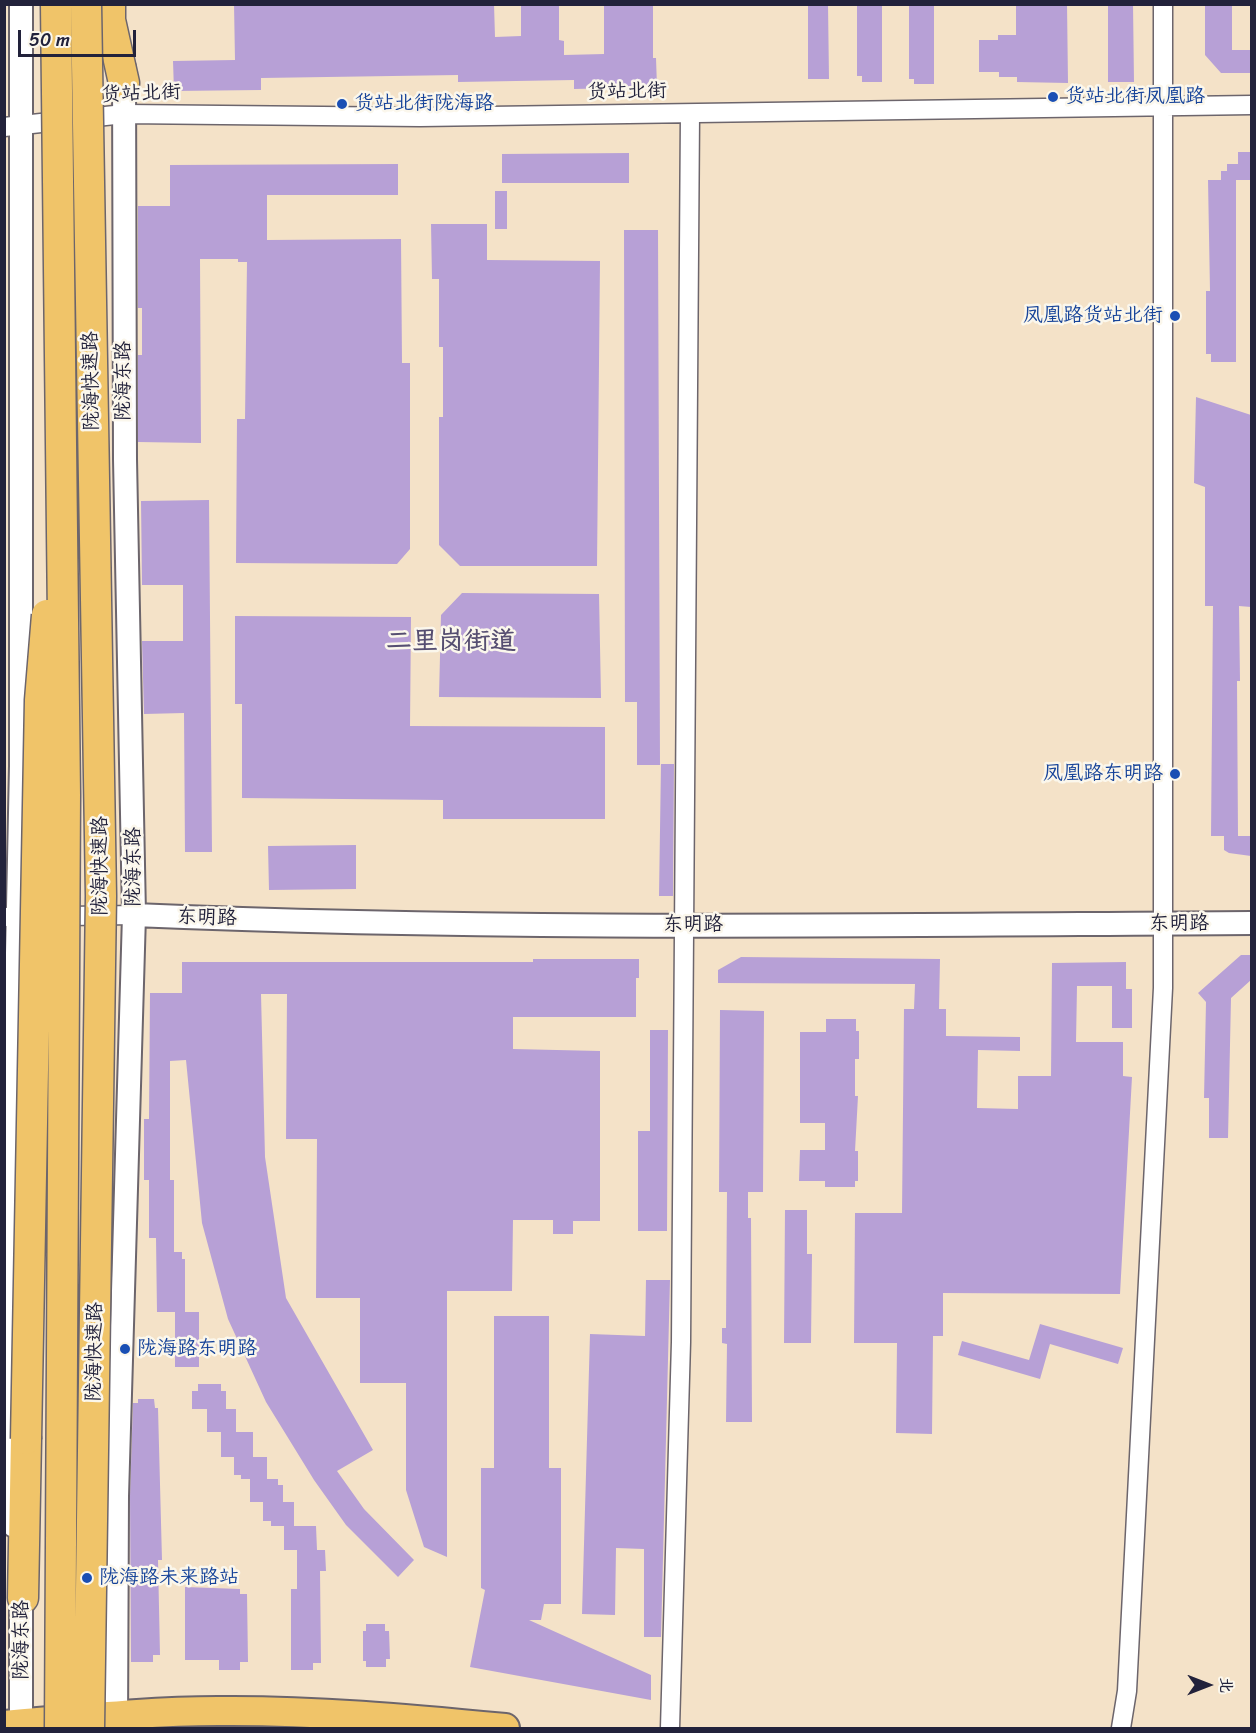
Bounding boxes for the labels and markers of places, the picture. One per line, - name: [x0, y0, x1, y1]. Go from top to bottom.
- place label: 货站北街凤凰路: [1065, 85, 1205, 109]
- marker: 货站北街凤凰路: [1046, 90, 1060, 104]
- place label: 货站北街陇海路: [354, 92, 494, 116]
- marker: 货站北街陇海路: [335, 97, 349, 111]
- place label: 凤凰路货站北街: [1023, 304, 1163, 328]
- marker: 凤凰路货站北街: [1168, 309, 1182, 323]
- place label: 凤凰路东明路: [1043, 762, 1163, 786]
- marker: 凤凰路东明路: [1168, 767, 1182, 781]
- place label: 陇海路东明路: [137, 1337, 257, 1361]
- marker: 陇海路东明路: [118, 1342, 132, 1356]
- place label: 陇海路未来路站: [99, 1566, 239, 1590]
- marker: 陇海路未来路站: [80, 1571, 94, 1585]

